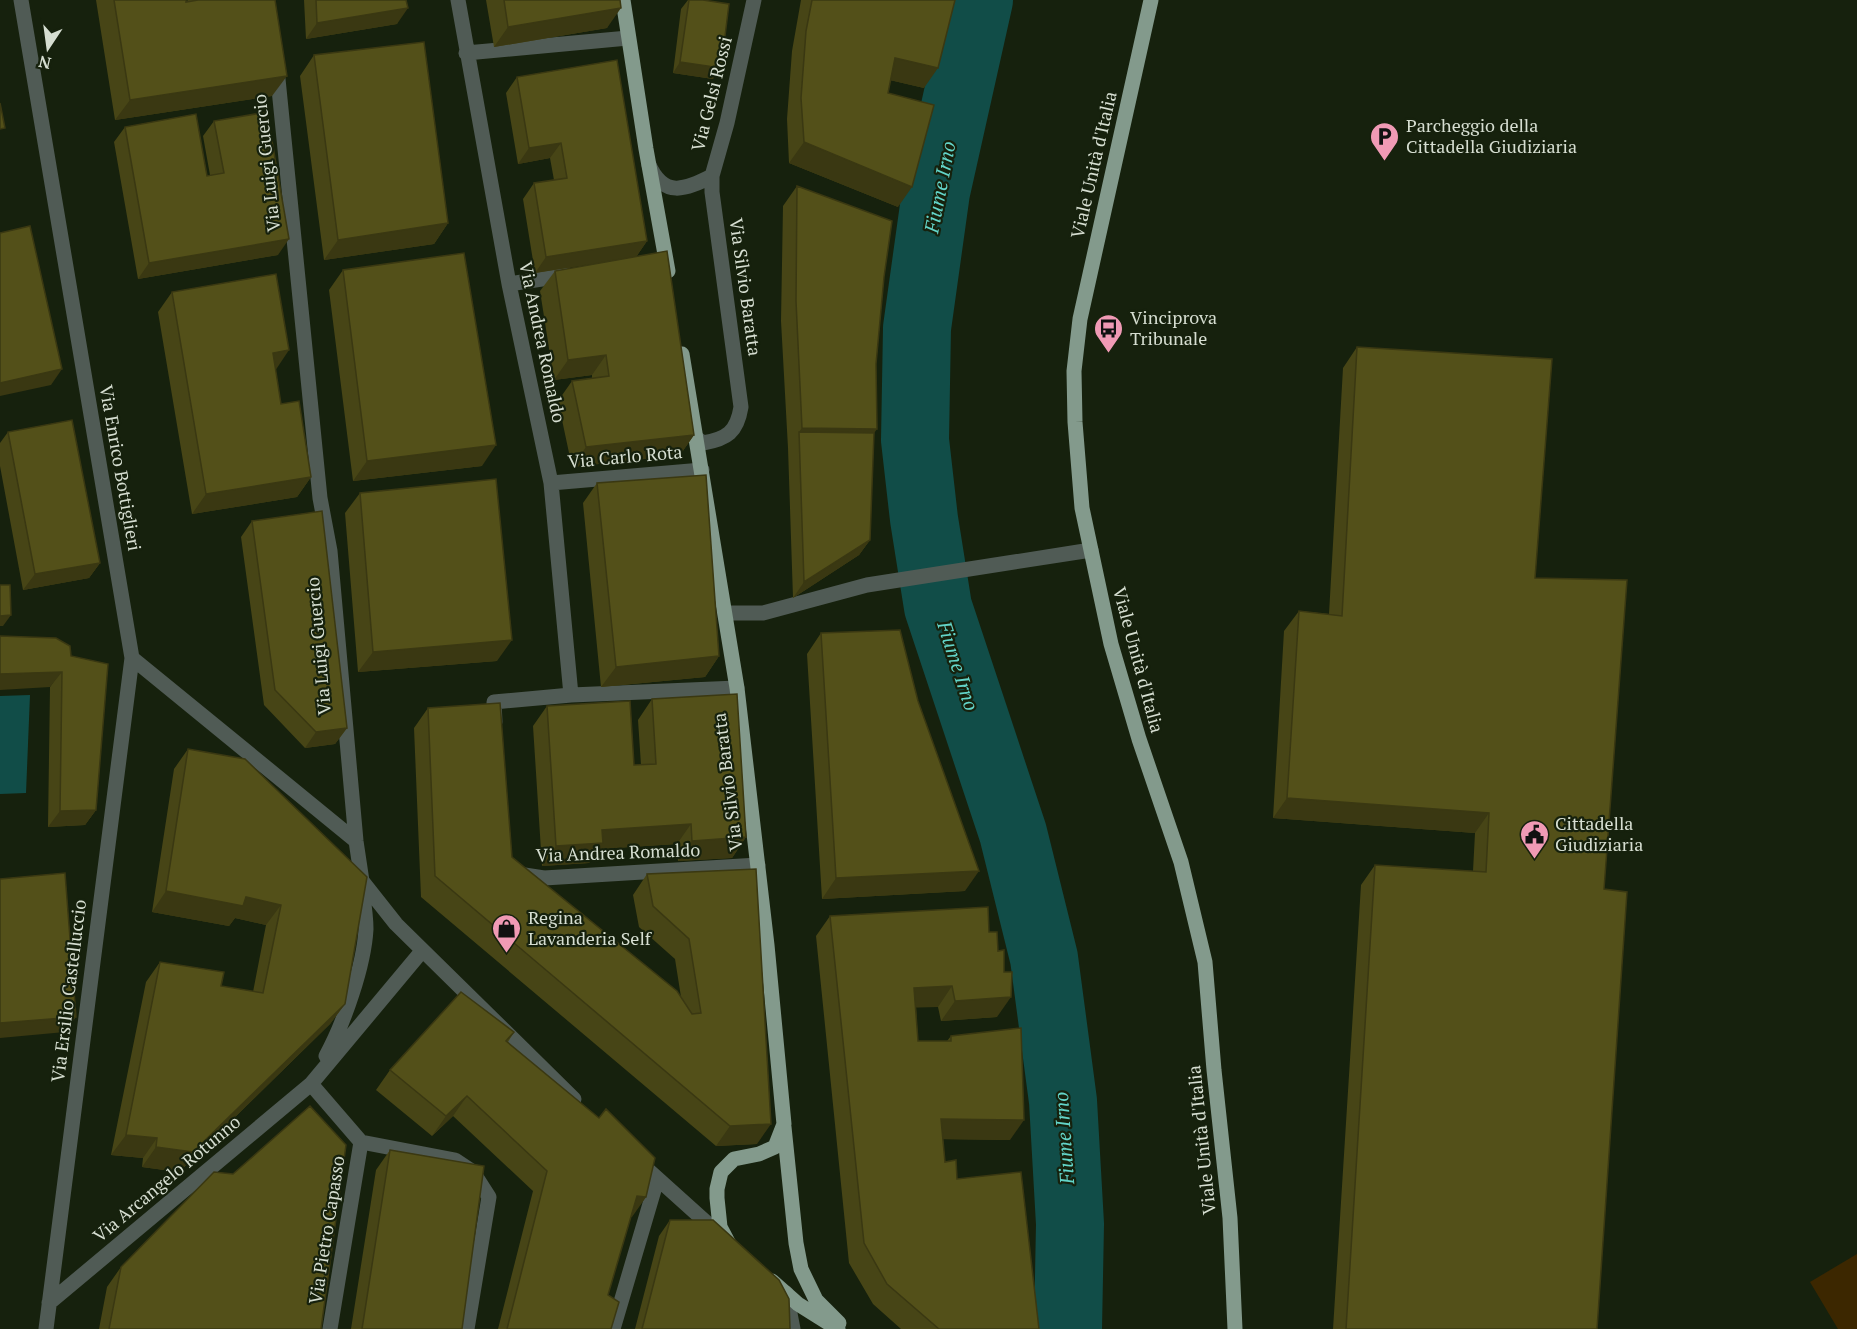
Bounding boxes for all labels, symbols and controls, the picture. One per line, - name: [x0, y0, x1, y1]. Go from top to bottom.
- north arrow: [18, 18, 78, 78]
- street label: Via Gelsi Rossi: [685, 34, 737, 154]
- text: N: [36, 51, 53, 75]
- street label: Viale Unità d'Italia: [1064, 89, 1122, 241]
- street label: Via Luigi Guercio: [247, 93, 285, 233]
- place label: Parcheggio della Cittadella Giudiziaria: [1406, 113, 1577, 158]
- parking icon: Parcheggio della Cittadella Giudiziaria: [1369, 120, 1401, 162]
- water label: Fiume Irno: [917, 139, 962, 236]
- street label: Via Silvio Baratta: [724, 216, 768, 357]
- street label: Via Andrea Romaldo: [514, 259, 572, 425]
- place label: Vinciprova Tribunale: [1130, 305, 1217, 350]
- bus stop icon: Vinciprova Tribunale: [1093, 312, 1125, 354]
- street label: Via Enrico Bottiglieri: [95, 383, 147, 553]
- street label: Via Carlo Rota: [566, 439, 683, 473]
- street label: Via Luigi Guercio: [300, 576, 336, 716]
- street label: Viale Unità d'Italia: [1108, 584, 1170, 735]
- water label: Fiume Irno: [931, 617, 986, 714]
- street label: Via Silvio Baratta: [707, 712, 747, 853]
- place label: Cittadella Giudiziaria: [1555, 811, 1643, 856]
- public building icon: Cittadella Giudiziaria: [1518, 818, 1550, 860]
- street label: Via Andrea Romaldo: [535, 837, 701, 867]
- street label: Via Ersilio Castelluccio: [45, 898, 91, 1084]
- place label: Regina Lavanderia Self: [528, 905, 653, 950]
- shop icon: Regina Lavanderia Self: [491, 912, 523, 954]
- street label: Viale Unità d'Italia: [1181, 1064, 1221, 1216]
- water label: Fiume Irno: [1047, 1091, 1080, 1186]
- street label: Via Arcangelo Rotunno: [88, 1109, 245, 1247]
- street label: Via Pietro Capasso: [302, 1154, 350, 1306]

